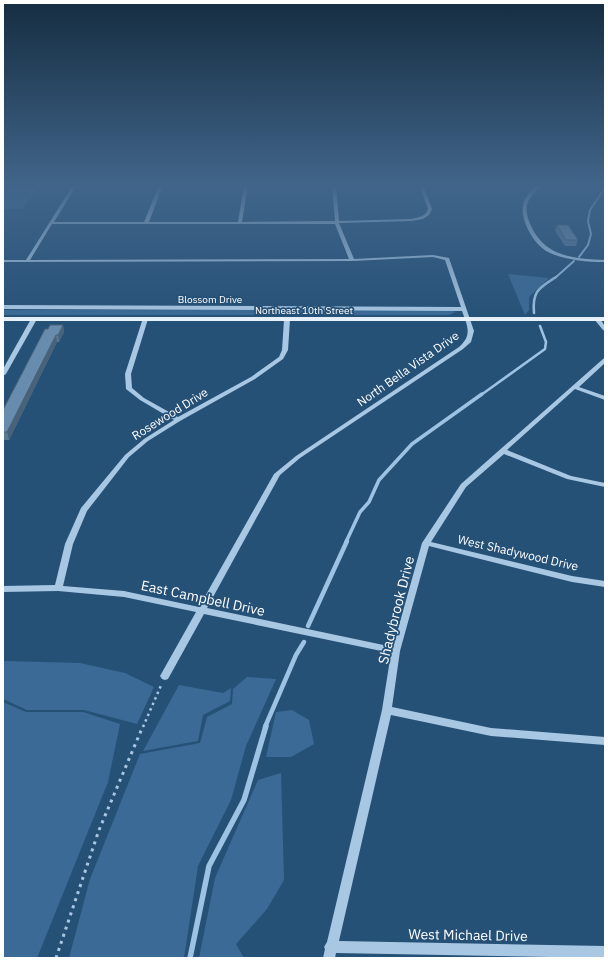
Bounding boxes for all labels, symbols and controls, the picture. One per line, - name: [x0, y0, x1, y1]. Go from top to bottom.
- street label: Blossom Drive: [178, 293, 243, 306]
- street label: Northeast 10th Street: [255, 304, 354, 317]
- street label: North Bella Vista Drive: [354, 328, 462, 409]
- street label: Rosewood Drive: [129, 384, 211, 443]
- street label: West Shadywood Drive: [456, 531, 580, 574]
- street label: Shadybrook Drive: [374, 554, 418, 666]
- street label: East Campbell Drive: [139, 576, 267, 620]
- street label: West Michael Drive: [408, 925, 528, 945]

